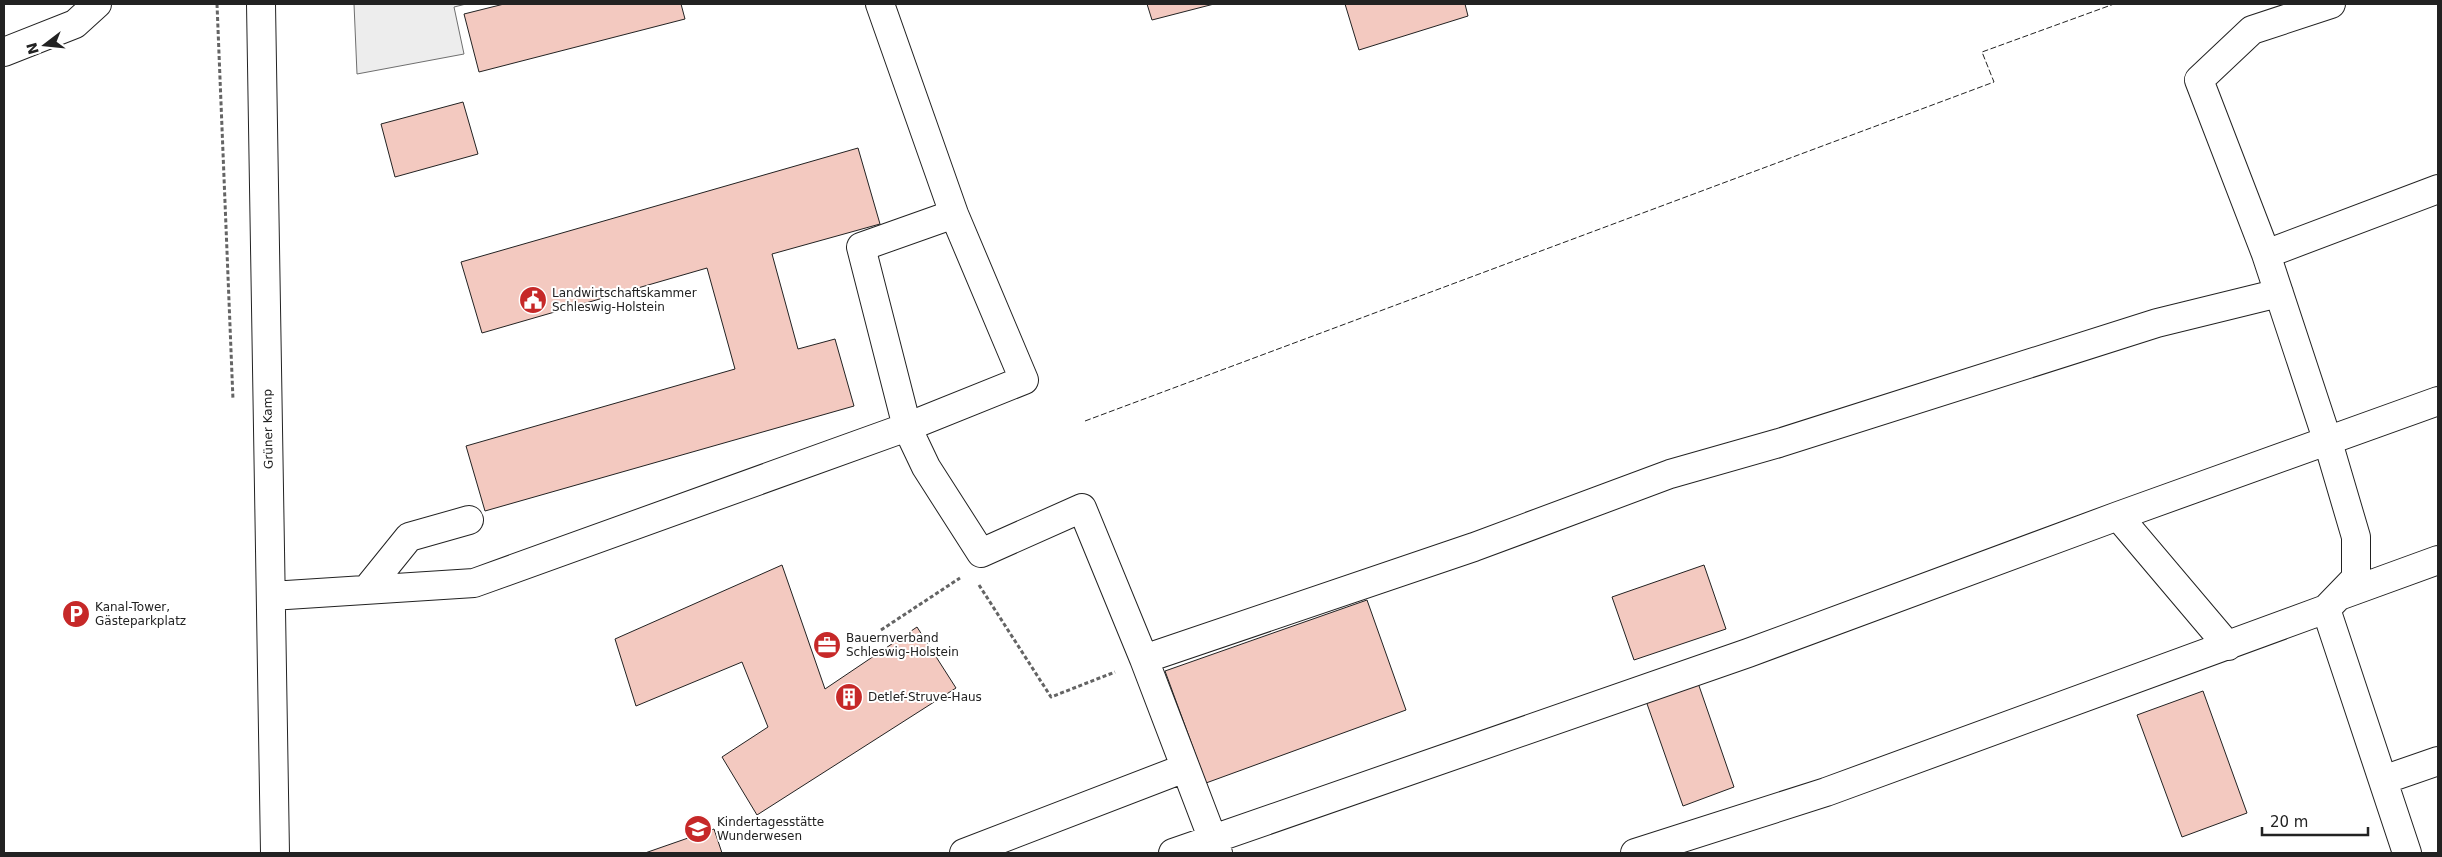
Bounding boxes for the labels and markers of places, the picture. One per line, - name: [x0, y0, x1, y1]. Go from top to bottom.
- public building icon: Landwirtschaftskammer Schleswig-Holstein: [518, 285, 548, 315]
- place label: Landwirtschaftskammer Schleswig-Holstein: [552, 286, 697, 314]
- parking icon: Kanal-Tower, Gästeparkplatz: [61, 599, 91, 629]
- place label: Kanal-Tower, Gästeparkplatz: [95, 600, 186, 628]
- office icon: Bauernverband Schleswig-Holstein: [812, 630, 842, 660]
- place label: Bauernverband Schleswig-Holstein: [846, 631, 959, 659]
- building icon: Detlef-Struve-Haus: [834, 682, 864, 712]
- place label: Detlef-Struve-Haus: [868, 690, 982, 704]
- school or university icon: Kindertagesstätte Wunderwesen: [683, 814, 713, 844]
- place label: Kindertagesstätte Wunderwesen: [717, 815, 824, 843]

